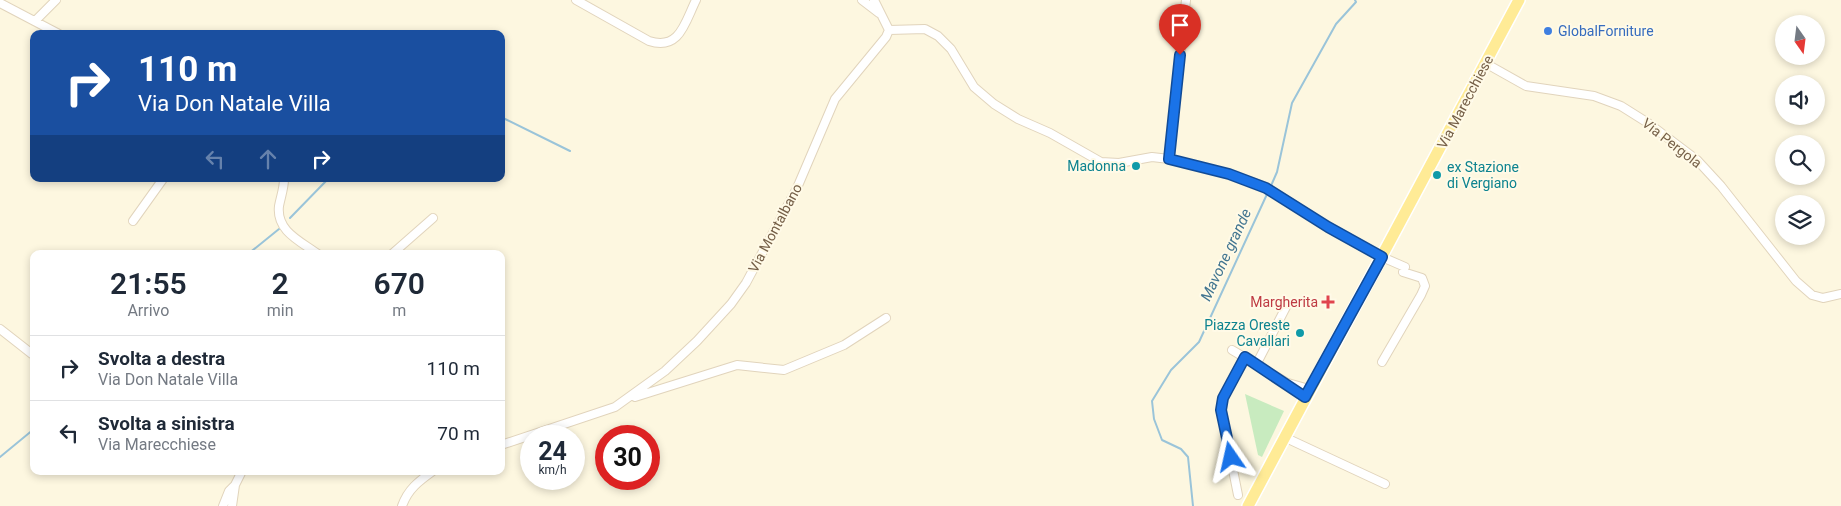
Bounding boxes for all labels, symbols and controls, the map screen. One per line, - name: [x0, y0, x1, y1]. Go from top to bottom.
- pin: [1159, 4, 1201, 55]
- icon: arrive: [1166, 11, 1194, 39]
- north arrow: [1775, 15, 1825, 65]
- map controls: [1775, 15, 1825, 245]
- place label: GlobalForniture: [1558, 23, 1654, 39]
- marker: GlobalForniture: [1542, 25, 1554, 37]
- text: 110 m: [138, 49, 237, 90]
- icon: right: [55, 50, 120, 115]
- street label: Via Marecchiese: [1434, 53, 1496, 151]
- button: sound: [1775, 75, 1825, 125]
- text: Via Don Natale Villa: [138, 91, 331, 116]
- street label: Via Pergola: [1639, 115, 1705, 171]
- button: search: [1775, 135, 1825, 185]
- icon: left: [201, 145, 229, 173]
- icon: ahead: [254, 145, 282, 173]
- icon: right: [307, 145, 335, 173]
- place label: Madonna: [1067, 158, 1126, 174]
- place label: ex Stazione di Vergiano: [1447, 159, 1519, 191]
- marker: Madonna: [1130, 160, 1142, 172]
- marker: ex Stazione di Vergiano: [1431, 169, 1443, 181]
- street label: Via Montalbano: [745, 181, 805, 275]
- button: layers: [1775, 195, 1825, 245]
- water label: Mavone grande: [1197, 206, 1255, 304]
- text: 21:55: [110, 266, 187, 301]
- text: 2: [272, 266, 289, 301]
- text: 670: [374, 266, 425, 301]
- place label: Margherita: [1250, 294, 1318, 310]
- marker: Margherita: [1322, 296, 1334, 308]
- text: Arrivo: [127, 301, 169, 320]
- text: min: [267, 301, 294, 320]
- text: m: [392, 301, 406, 320]
- place label: Piazza Oreste Cavallari: [1204, 317, 1290, 349]
- marker: Piazza Oreste Cavallari: [1294, 327, 1306, 339]
- text: Svolta a destra: [98, 347, 225, 370]
- icon: right: [55, 354, 83, 382]
- text: 110 m: [427, 357, 480, 380]
- text: Via Don Natale Villa: [98, 370, 238, 389]
- text: Svolta a sinistra: [98, 412, 235, 435]
- icon: left: [55, 419, 83, 447]
- text: 70 m: [437, 422, 480, 445]
- speed limit sign: 30: [595, 425, 660, 490]
- position arrow: [1204, 430, 1256, 482]
- text: Via Marecchiese: [98, 435, 216, 454]
- text: 24: [538, 437, 567, 466]
- text: km/h: [538, 463, 567, 477]

